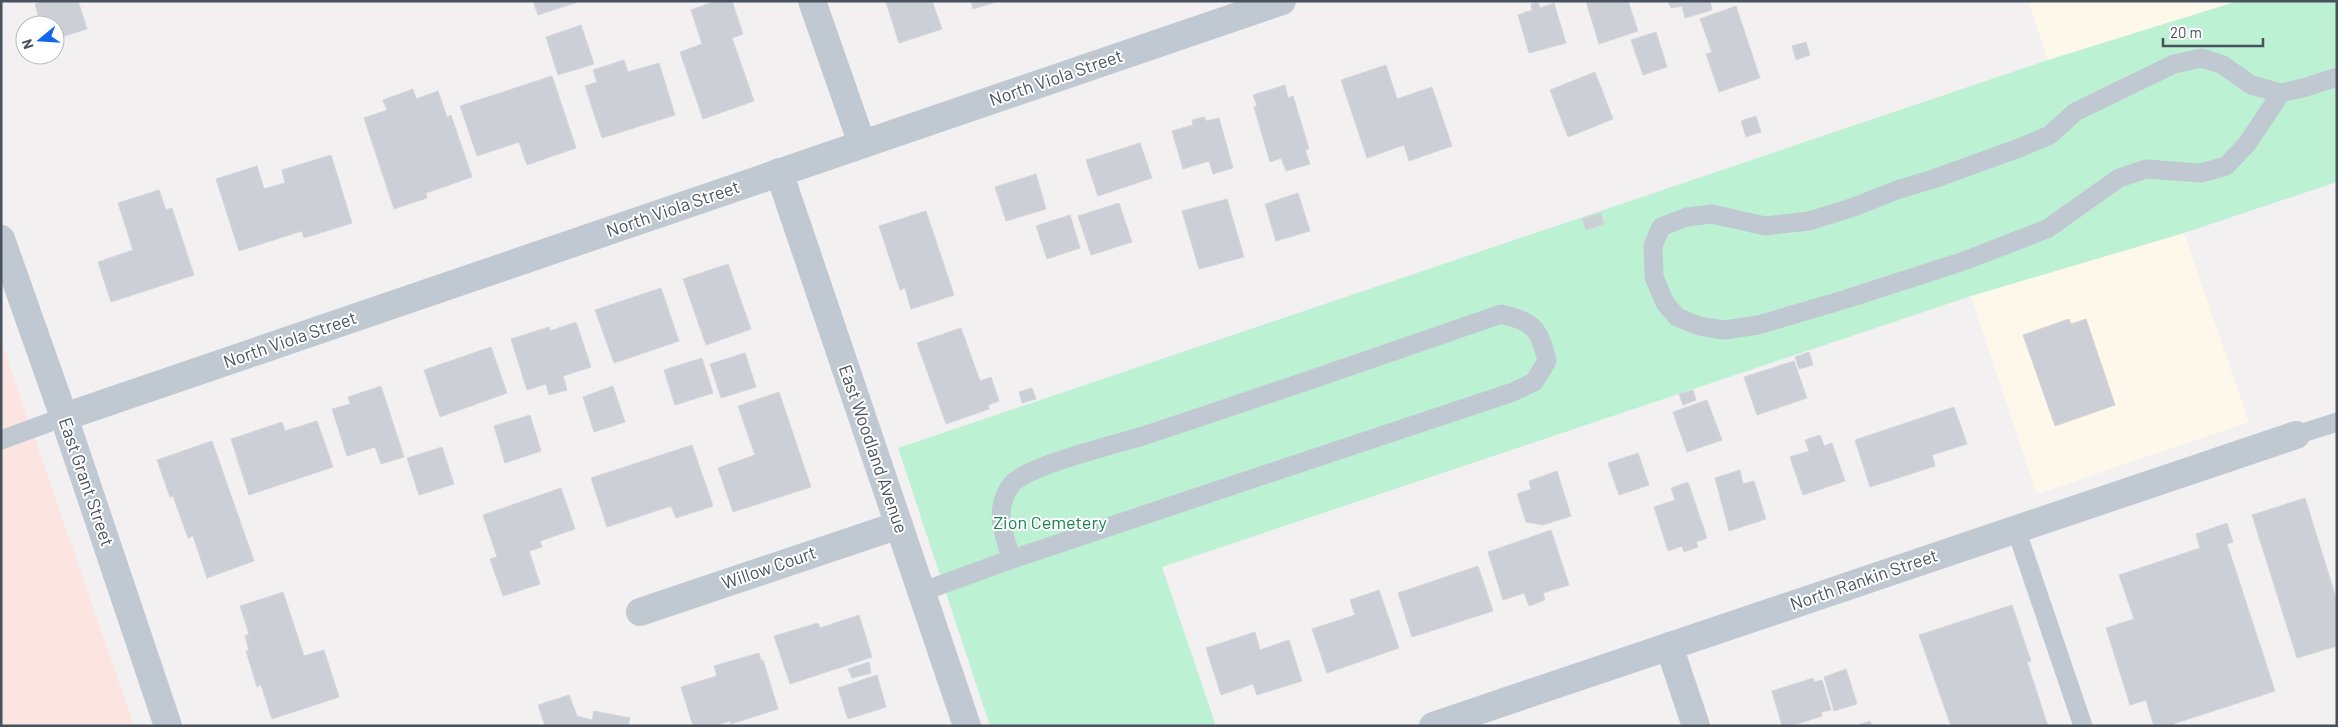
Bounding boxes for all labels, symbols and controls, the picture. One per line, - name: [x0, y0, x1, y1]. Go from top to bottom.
- north arrow: [15, 15, 65, 65]
- scale bar: [2163, 15, 2263, 47]
- text: 20 m: [2170, 23, 2202, 41]
- text: N: [18, 37, 37, 51]
- street label: North Viola Street: [986, 44, 1125, 110]
- street label: North Viola Street: [603, 175, 742, 241]
- street label: North Viola Street: [220, 306, 359, 372]
- street label: East Woodland Avenue: [835, 362, 913, 536]
- street label: East Grant Street: [55, 414, 119, 549]
- park label: Zion Cemetery: [993, 511, 1107, 533]
- street label: Willow Court: [719, 541, 819, 593]
- street label: North Rankin Street: [1787, 543, 1940, 615]

